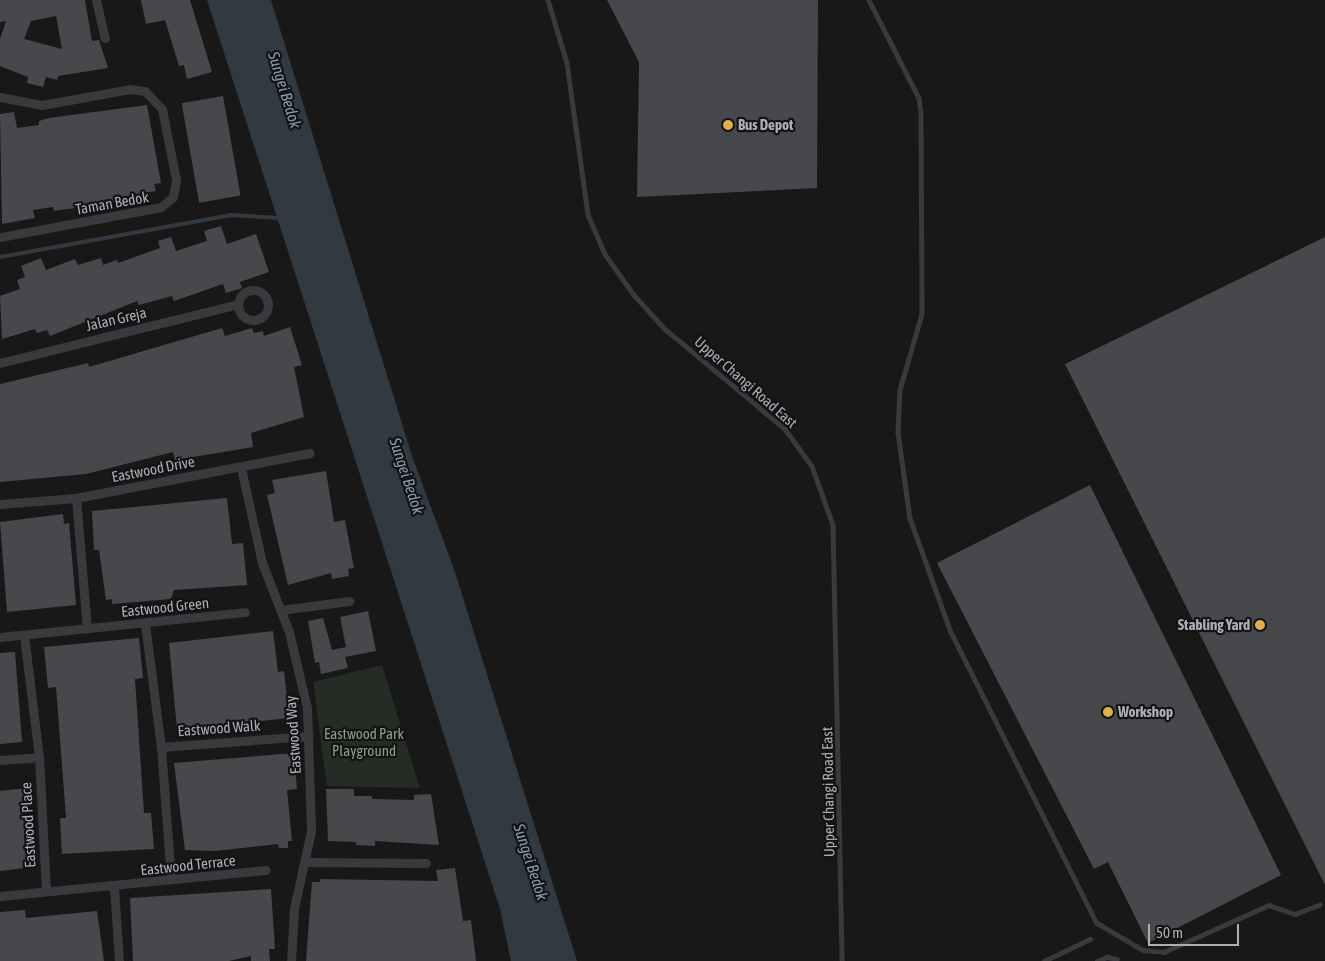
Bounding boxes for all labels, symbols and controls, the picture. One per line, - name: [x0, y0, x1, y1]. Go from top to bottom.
- water label: Sungei Bedok: [264, 49, 306, 131]
- place label: Bus Depot: [738, 116, 793, 134]
- marker: Bus Depot: [722, 119, 734, 131]
- street label: Taman Bedok: [74, 188, 150, 218]
- street label: Jalan Greja: [84, 303, 148, 335]
- street label: Upper Changi Road East: [691, 332, 801, 432]
- water label: Sungei Bedok: [386, 435, 428, 517]
- street label: Eastwood Drive: [110, 452, 196, 486]
- street label: Eastwood Green: [120, 593, 210, 621]
- place label: Stabling Yard: [1178, 616, 1250, 634]
- marker: Stabling Yard: [1254, 619, 1266, 631]
- street label: Eastwood Way: [281, 695, 305, 775]
- place label: Workshop: [1118, 703, 1173, 721]
- marker: Workshop: [1102, 706, 1114, 718]
- street label: Eastwood Walk: [177, 716, 261, 740]
- park label: Eastwood Park Playground: [324, 724, 404, 759]
- street label: Upper Changi Road East: [818, 727, 838, 857]
- street label: Eastwood Place: [17, 782, 39, 868]
- water label: Sungei Bedok: [510, 821, 552, 903]
- street label: Eastwood Terrace: [140, 851, 236, 879]
- scale bar: [1150, 914, 1241, 946]
- text: 50 m: [1156, 924, 1183, 941]

